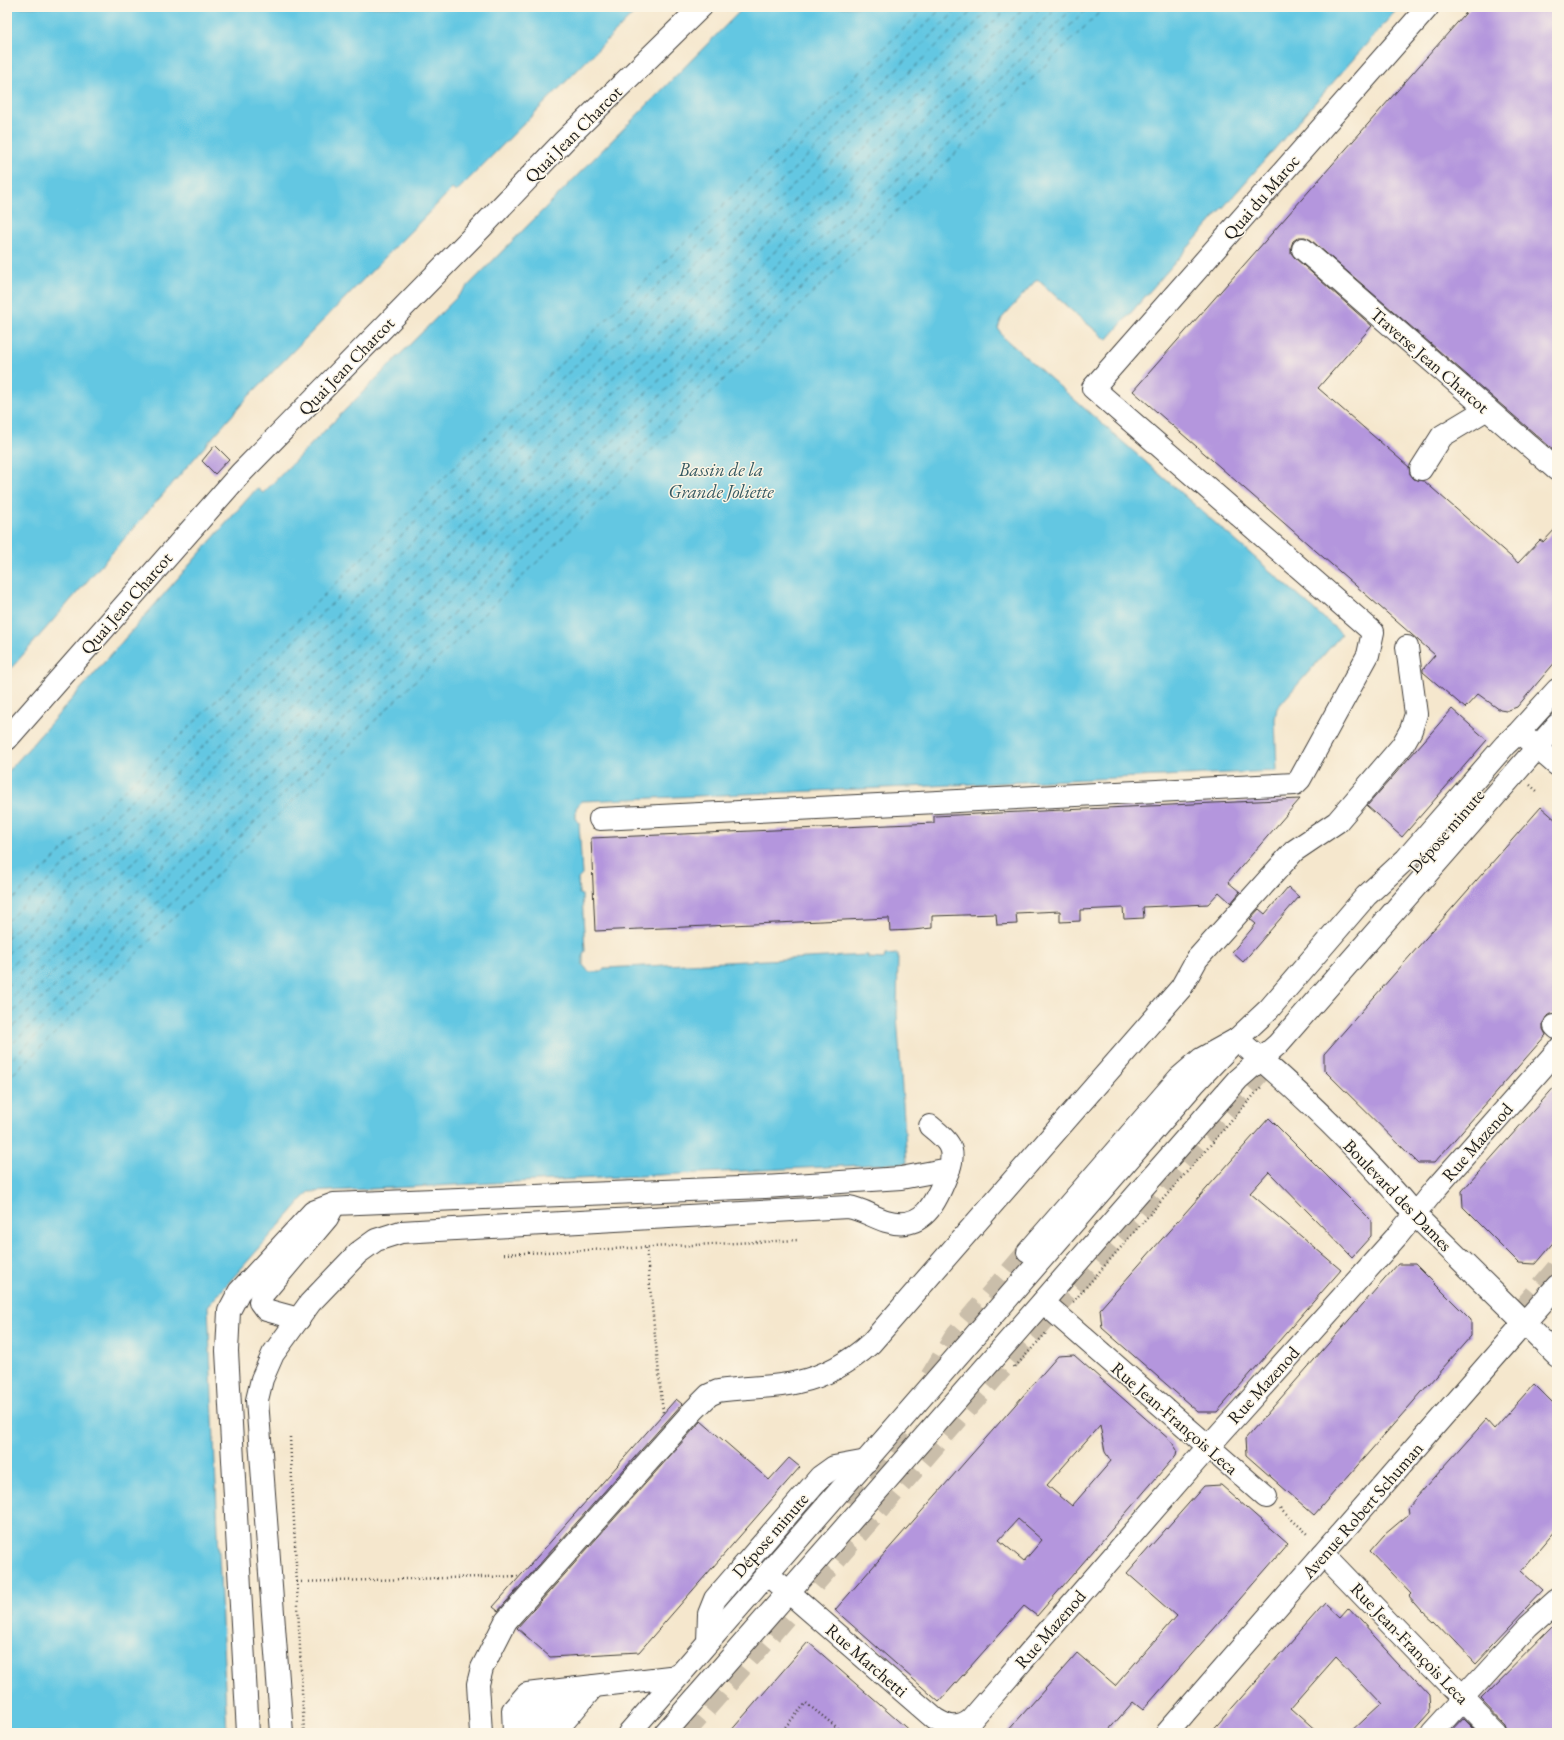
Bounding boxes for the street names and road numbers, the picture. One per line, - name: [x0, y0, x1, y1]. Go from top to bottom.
- street label: Quai Jean Charcot: [519, 80, 627, 188]
- street label: Quai du Maroc: [1218, 149, 1304, 245]
- street label: Traverse Jean Charcot: [1366, 302, 1494, 418]
- street label: Quai Jean Charcot: [293, 312, 399, 420]
- street label: Quai Jean Charcot: [75, 547, 177, 659]
- street label: Dépose minute: [1403, 784, 1489, 878]
- street label: Rue Mazenod: [1437, 1097, 1518, 1186]
- street label: Boulevard des Dames: [1339, 1134, 1457, 1256]
- street label: Rue Mazenod: [1222, 1341, 1305, 1429]
- street label: Rue Jean-François Leca: [1107, 1357, 1244, 1480]
- street label: Avenue Robert Schuman: [1296, 1437, 1428, 1584]
- street label: Dépose minute: [727, 1488, 813, 1582]
- street label: Rue Jean-François Leca: [1346, 1577, 1475, 1709]
- street label: Rue Mazenod: [1010, 1584, 1091, 1673]
- street label: Rue Marchetti: [821, 1618, 913, 1702]

